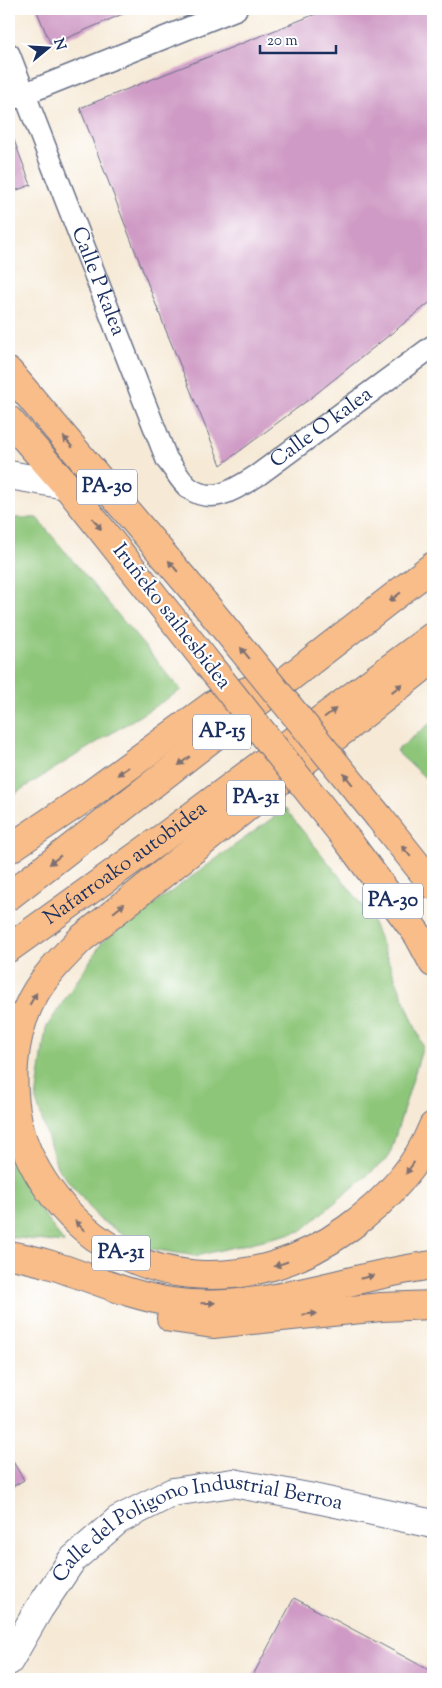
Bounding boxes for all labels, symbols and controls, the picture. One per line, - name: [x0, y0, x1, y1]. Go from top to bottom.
- north arrow: [22, 22, 72, 72]
- scale bar: [260, 22, 336, 54]
- text: 20 m: [267, 31, 298, 52]
- text: N: [47, 36, 70, 53]
- street label: Calle P kalea: [63, 222, 132, 341]
- street label: Calle O kalea: [264, 380, 379, 476]
- one-way arrow: [62, 435, 73, 448]
- road number: PA-30: [77, 470, 137, 504]
- one-way arrow: [91, 517, 102, 530]
- street label: Iruñeko saihesbidea: [104, 538, 238, 697]
- one-way arrow: [167, 560, 179, 572]
- one-way arrow: [389, 591, 402, 602]
- one-way arrow: [240, 647, 251, 660]
- one-way arrow: [390, 682, 403, 693]
- one-way arrow: [323, 707, 336, 718]
- road number: AP-15: [193, 714, 251, 750]
- one-way arrow: [177, 756, 191, 766]
- one-way arrow: [116, 766, 130, 776]
- one-way arrow: [343, 773, 354, 785]
- road number: PA-31: [227, 780, 285, 816]
- street label: Nafarroako autobidea: [38, 794, 214, 933]
- one-way arrow: [401, 844, 411, 858]
- one-way arrow: [49, 855, 62, 866]
- road number: PA-30: [363, 884, 423, 918]
- one-way arrow: [112, 902, 125, 913]
- one-way arrow: [28, 992, 37, 1005]
- one-way arrow: [405, 1162, 415, 1175]
- one-way arrow: [74, 1220, 86, 1232]
- road number: PA-31: [92, 1236, 150, 1270]
- one-way arrow: [274, 1261, 289, 1268]
- one-way arrow: [360, 1273, 375, 1281]
- one-way arrow: [200, 1299, 216, 1307]
- one-way arrow: [302, 1310, 318, 1318]
- street label: Calle del Poligono Industrial Berroa: [46, 1468, 346, 1589]

